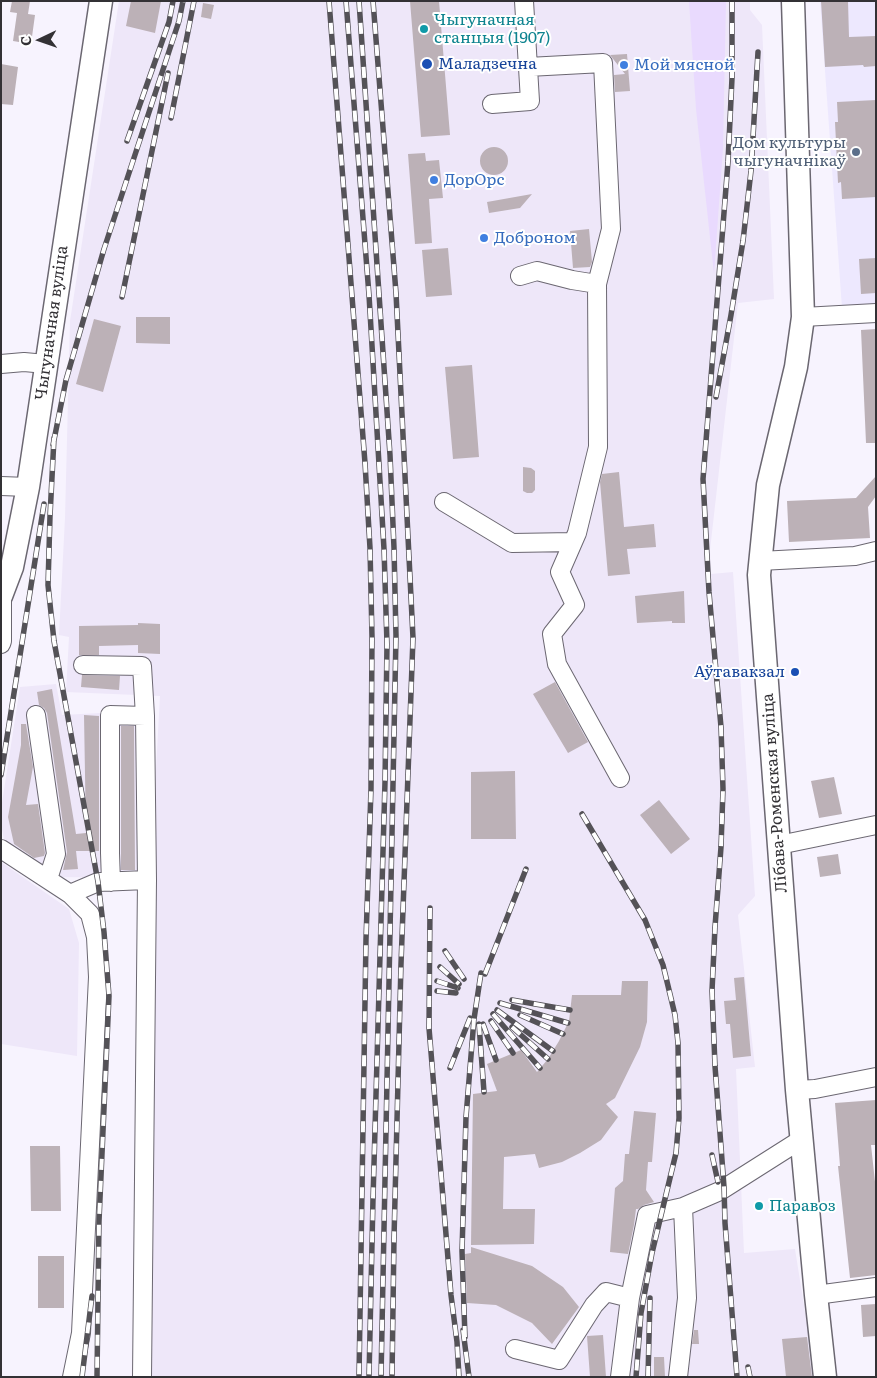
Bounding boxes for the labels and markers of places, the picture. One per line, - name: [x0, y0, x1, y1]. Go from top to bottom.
- place label: Чыгуначная станцыя (1907): [434, 10, 550, 48]
- marker: Чыгуначная станцыя (1907): [418, 23, 430, 35]
- place label: Маладзечна: [438, 54, 537, 74]
- place label: Мой мясной: [634, 55, 735, 75]
- marker: Маладзечна: [420, 57, 434, 71]
- marker: Мой мясной: [618, 59, 630, 71]
- place label: Дом культуры чыгуначнікаў: [733, 133, 846, 171]
- marker: Дом культуры чыгуначнікаў: [850, 146, 862, 158]
- place label: ДорОрс: [444, 170, 504, 190]
- marker: ДорОрс: [428, 174, 440, 186]
- place label: Доброном: [494, 228, 576, 248]
- marker: Доброном: [478, 232, 490, 244]
- place label: Аўтавакзал: [694, 662, 785, 682]
- marker: Аўтавакзал: [789, 666, 801, 678]
- place label: Паравоз: [769, 1196, 836, 1216]
- marker: Паравоз: [753, 1200, 765, 1212]

